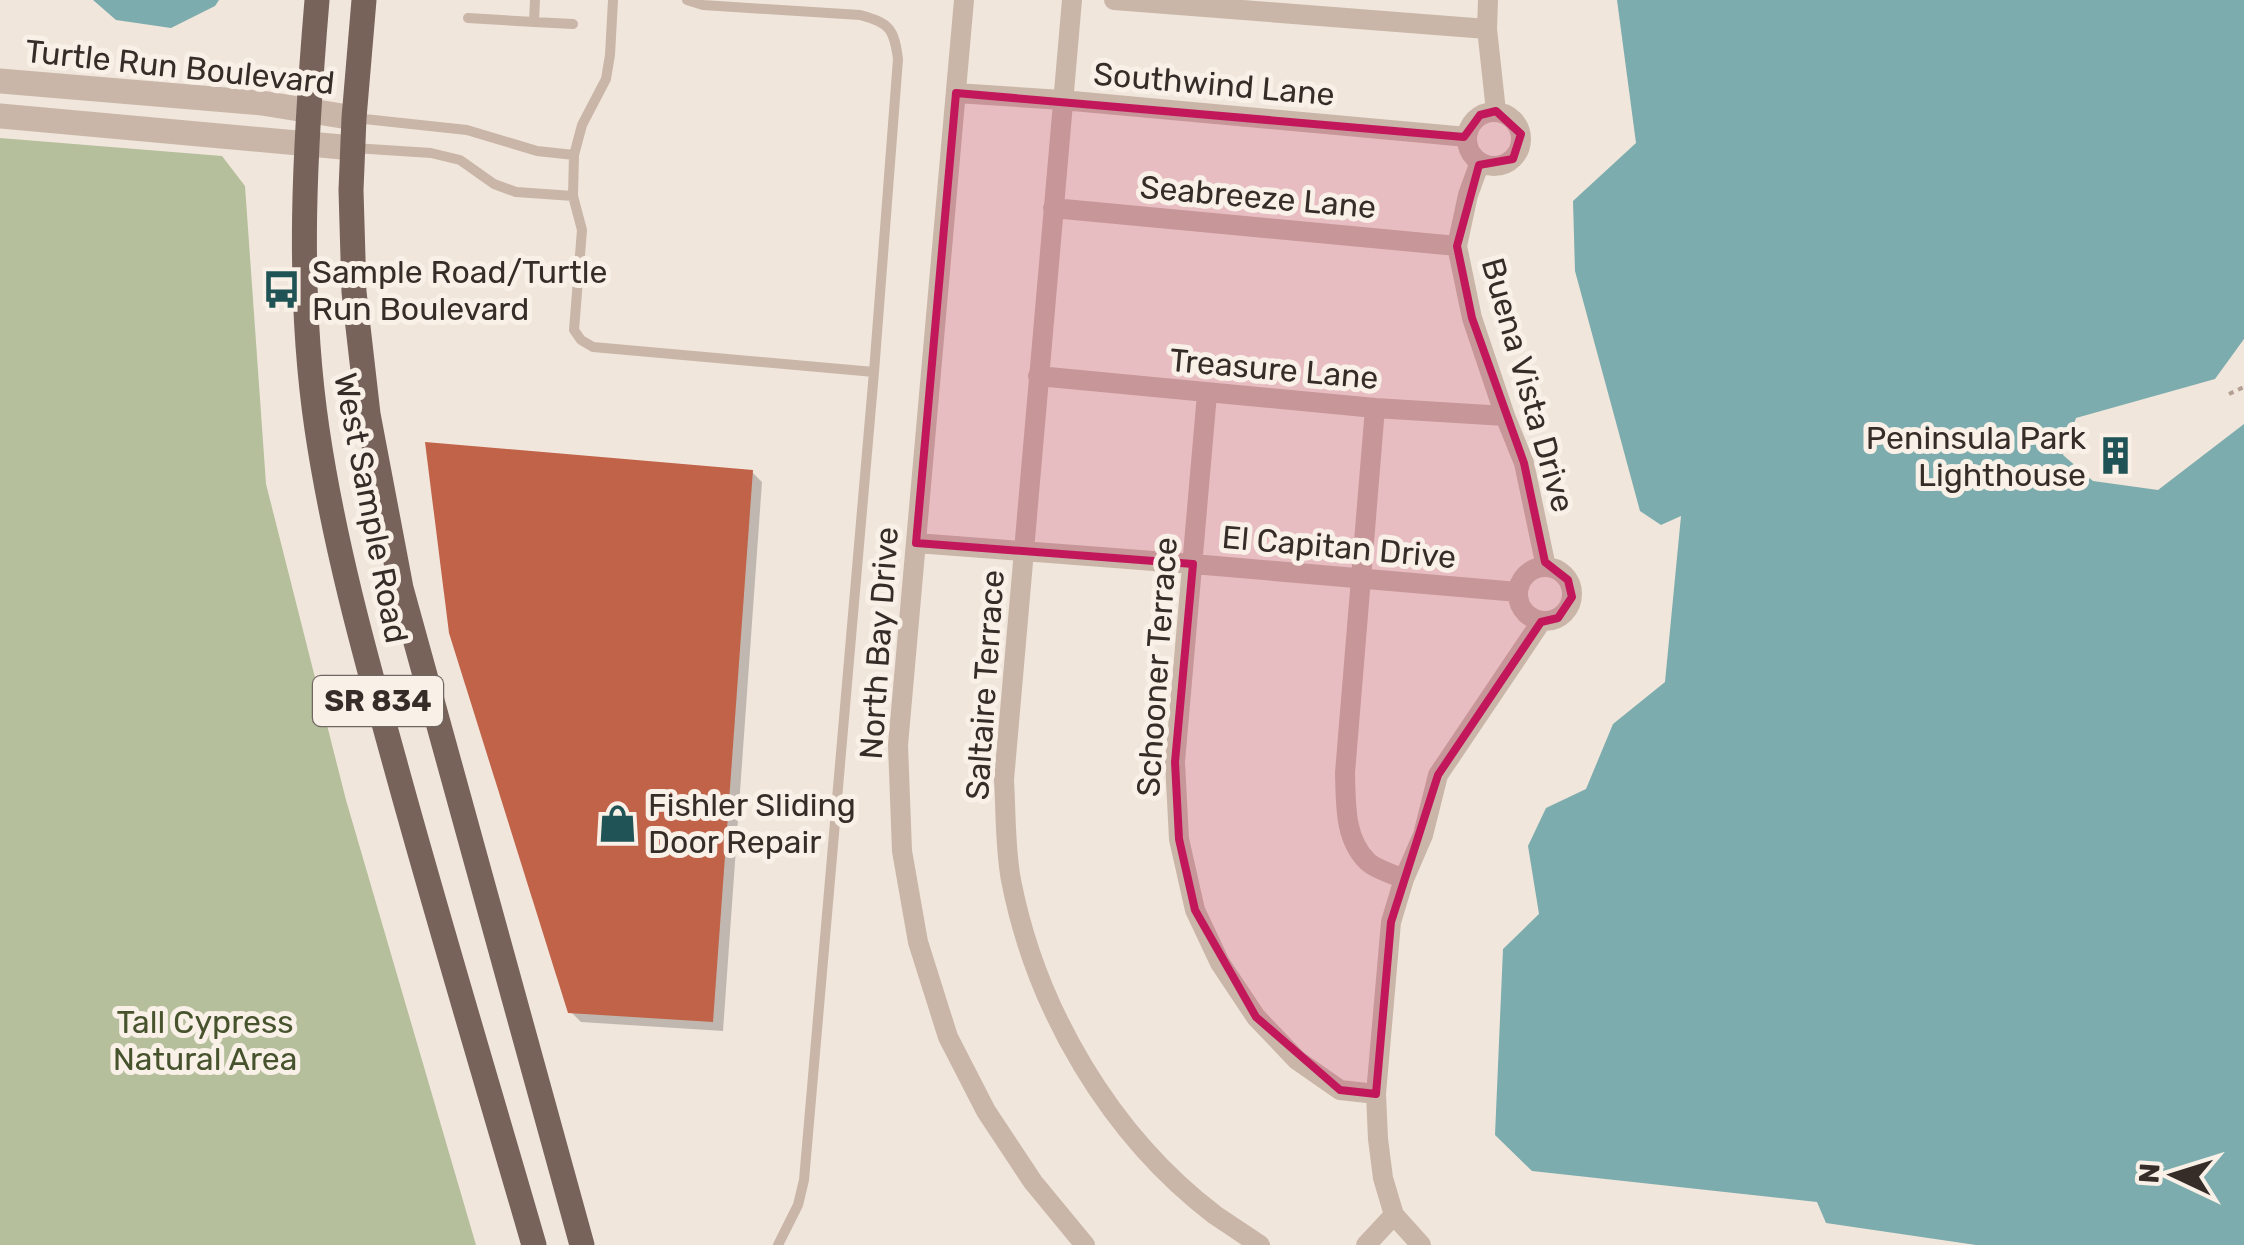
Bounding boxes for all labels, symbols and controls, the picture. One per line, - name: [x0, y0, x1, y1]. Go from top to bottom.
- street label: Turtle Run Boulevard: [24, 32, 336, 102]
- street label: Southwind Lane: [1092, 55, 1336, 113]
- street label: Seabreeze Lane: [1138, 168, 1378, 226]
- place label: Sample Road/Turtle Run Boulevard: [312, 253, 608, 328]
- street label: Buena Vista Drive: [1474, 254, 1582, 516]
- bus stop icon: Sample Road/Turtle Run Boulevard: [261, 269, 303, 311]
- street label: Treasure Lane: [1168, 341, 1380, 397]
- street label: West Sample Road: [326, 370, 416, 646]
- place label: Peninsula Park Lighthouse: [1866, 419, 2086, 494]
- building icon: Peninsula Park Lighthouse: [2095, 435, 2137, 477]
- street label: El Capitan Drive: [1220, 518, 1458, 576]
- street label: North Bay Drive: [852, 525, 906, 761]
- street label: Schooner Terrace: [1129, 536, 1185, 798]
- street label: Saltaire Terrace: [958, 569, 1012, 801]
- road number: SR 834: [313, 676, 443, 726]
- place label: Fishler Sliding Door Repair: [648, 786, 856, 861]
- shop icon: Fishler Sliding Door Repair: [597, 802, 639, 844]
- park label: Tall Cypress Natural Area: [113, 1003, 297, 1078]
- north arrow: [2124, 1125, 2224, 1225]
- text: N: [2132, 1162, 2167, 1184]

